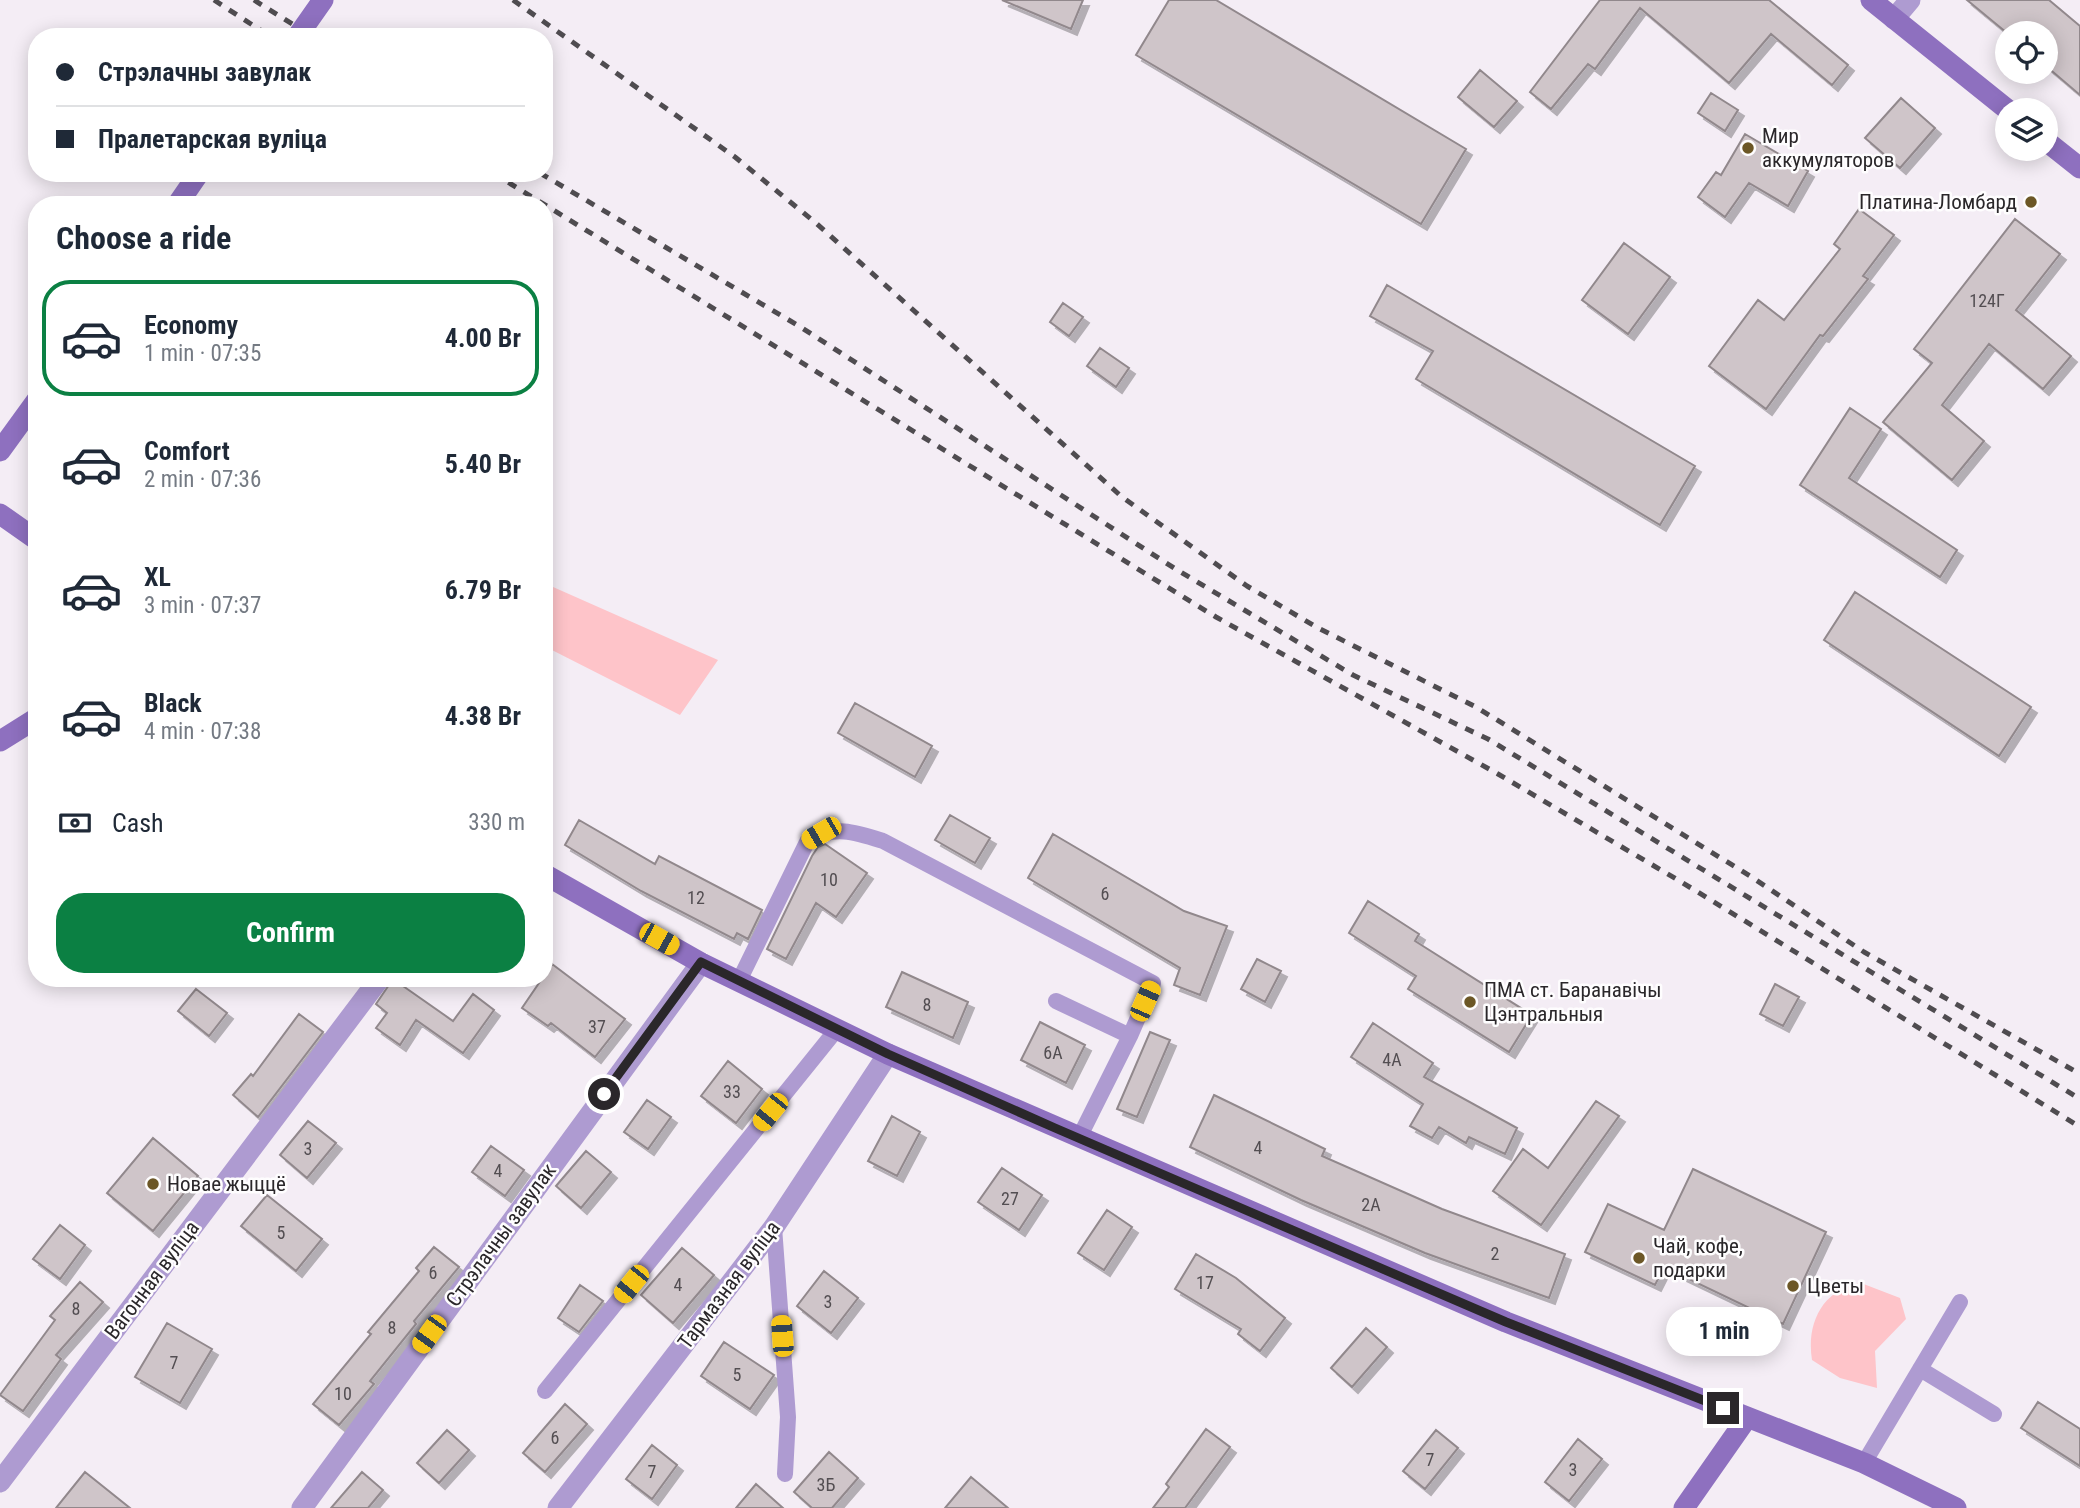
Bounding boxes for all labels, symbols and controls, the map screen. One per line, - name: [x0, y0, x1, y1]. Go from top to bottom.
- map controls: [1995, 21, 2058, 161]
- button: locate: [1995, 21, 2058, 84]
- text: Стрэлачны завулак: [98, 57, 311, 87]
- button: layers: [1995, 98, 2058, 161]
- text: Пралетарская вуліца: [98, 124, 327, 154]
- place label: Мир аккумуляторов: [1762, 124, 1894, 172]
- marker: Мир аккумуляторов: [1740, 140, 1756, 156]
- place label: Платина-Ломбард: [1859, 190, 2017, 214]
- marker: Платина-Ломбард: [2023, 194, 2039, 210]
- text: Choose a ride: [56, 219, 231, 257]
- house number: 124Г: [1969, 290, 2005, 311]
- icon: car: [60, 307, 123, 370]
- text: Economy: [144, 310, 238, 340]
- text: 4.00 Br: [445, 323, 521, 353]
- text: 1 min · 07:35: [144, 340, 261, 367]
- icon: car: [60, 433, 123, 496]
- text: Comfort: [144, 436, 230, 466]
- text: 5.40 Br: [445, 449, 521, 479]
- text: 2 min · 07:36: [144, 466, 261, 493]
- icon: car: [60, 559, 123, 622]
- text: XL: [144, 562, 171, 592]
- text: 6.79 Br: [445, 575, 521, 605]
- text: 3 min · 07:37: [144, 592, 261, 619]
- icon: car: [60, 685, 123, 748]
- text: Black: [144, 688, 202, 718]
- text: 4.38 Br: [445, 701, 521, 731]
- text: 4 min · 07:38: [144, 718, 261, 745]
- icon: cash: [56, 804, 94, 842]
- text: Cash: [112, 808, 164, 838]
- text: 330 m: [468, 809, 525, 836]
- car: [798, 813, 845, 853]
- house number: 10: [820, 869, 838, 890]
- house number: 6: [1101, 883, 1109, 904]
- house number: 12: [687, 887, 705, 908]
- button: Confirm: [56, 893, 525, 973]
- car: [636, 920, 683, 958]
- car: [1127, 978, 1164, 1024]
- place label: ПМА ст. Баранавічы Цэнтральныя: [1484, 978, 1662, 1026]
- house number: 8: [923, 994, 931, 1015]
- marker: ПМА ст. Баранавічы Цэнтральныя: [1462, 994, 1478, 1010]
- house number: 37: [588, 1016, 606, 1037]
- house number: 6А: [1043, 1042, 1063, 1063]
- house number: 4А: [1382, 1049, 1402, 1070]
- route start: [588, 1078, 620, 1110]
- house number: 33: [723, 1081, 741, 1102]
- car: [749, 1089, 792, 1135]
- house number: 4: [1254, 1137, 1263, 1158]
- house number: 3: [304, 1138, 312, 1159]
- street label: Стрэлачны завулак: [441, 1159, 561, 1311]
- house number: 4: [494, 1160, 503, 1181]
- place label: Новае жыццё: [167, 1172, 286, 1196]
- marker: Новае жыццё: [145, 1176, 161, 1192]
- house number: 27: [1001, 1188, 1019, 1209]
- house number: 2А: [1361, 1194, 1381, 1215]
- street label: Вагонная вуліца: [100, 1216, 204, 1344]
- street label: Тармазная вуліца: [673, 1216, 785, 1354]
- house number: 5: [277, 1222, 286, 1243]
- place label: Чай, кофе, подарки: [1653, 1234, 1743, 1282]
- house number: 2: [1491, 1243, 1500, 1264]
- marker: Чай, кофе, подарки: [1631, 1250, 1647, 1266]
- car: [610, 1261, 653, 1307]
- house number: 6: [429, 1262, 437, 1283]
- house number: 17: [1196, 1272, 1214, 1293]
- house number: 4: [674, 1274, 683, 1295]
- place label: Цветы: [1807, 1274, 1864, 1298]
- marker: Цветы: [1785, 1278, 1801, 1294]
- house number: 3: [824, 1291, 832, 1312]
- house number: 8: [72, 1298, 80, 1319]
- callout: 1 min: [1665, 1306, 1781, 1356]
- car: [409, 1311, 450, 1357]
- car: [771, 1314, 794, 1358]
- house number: 8: [388, 1317, 396, 1338]
- text: 1 min: [1698, 1318, 1750, 1345]
- house number: 7: [170, 1352, 179, 1373]
- house number: 5: [733, 1364, 742, 1385]
- house number: 10: [334, 1383, 352, 1404]
- route end: [1707, 1392, 1739, 1424]
- house number: 6: [551, 1427, 559, 1448]
- house number: 7: [1426, 1449, 1435, 1470]
- house number: 3: [1569, 1459, 1577, 1480]
- house number: 7: [648, 1461, 657, 1482]
- house number: 3Б: [817, 1474, 835, 1495]

